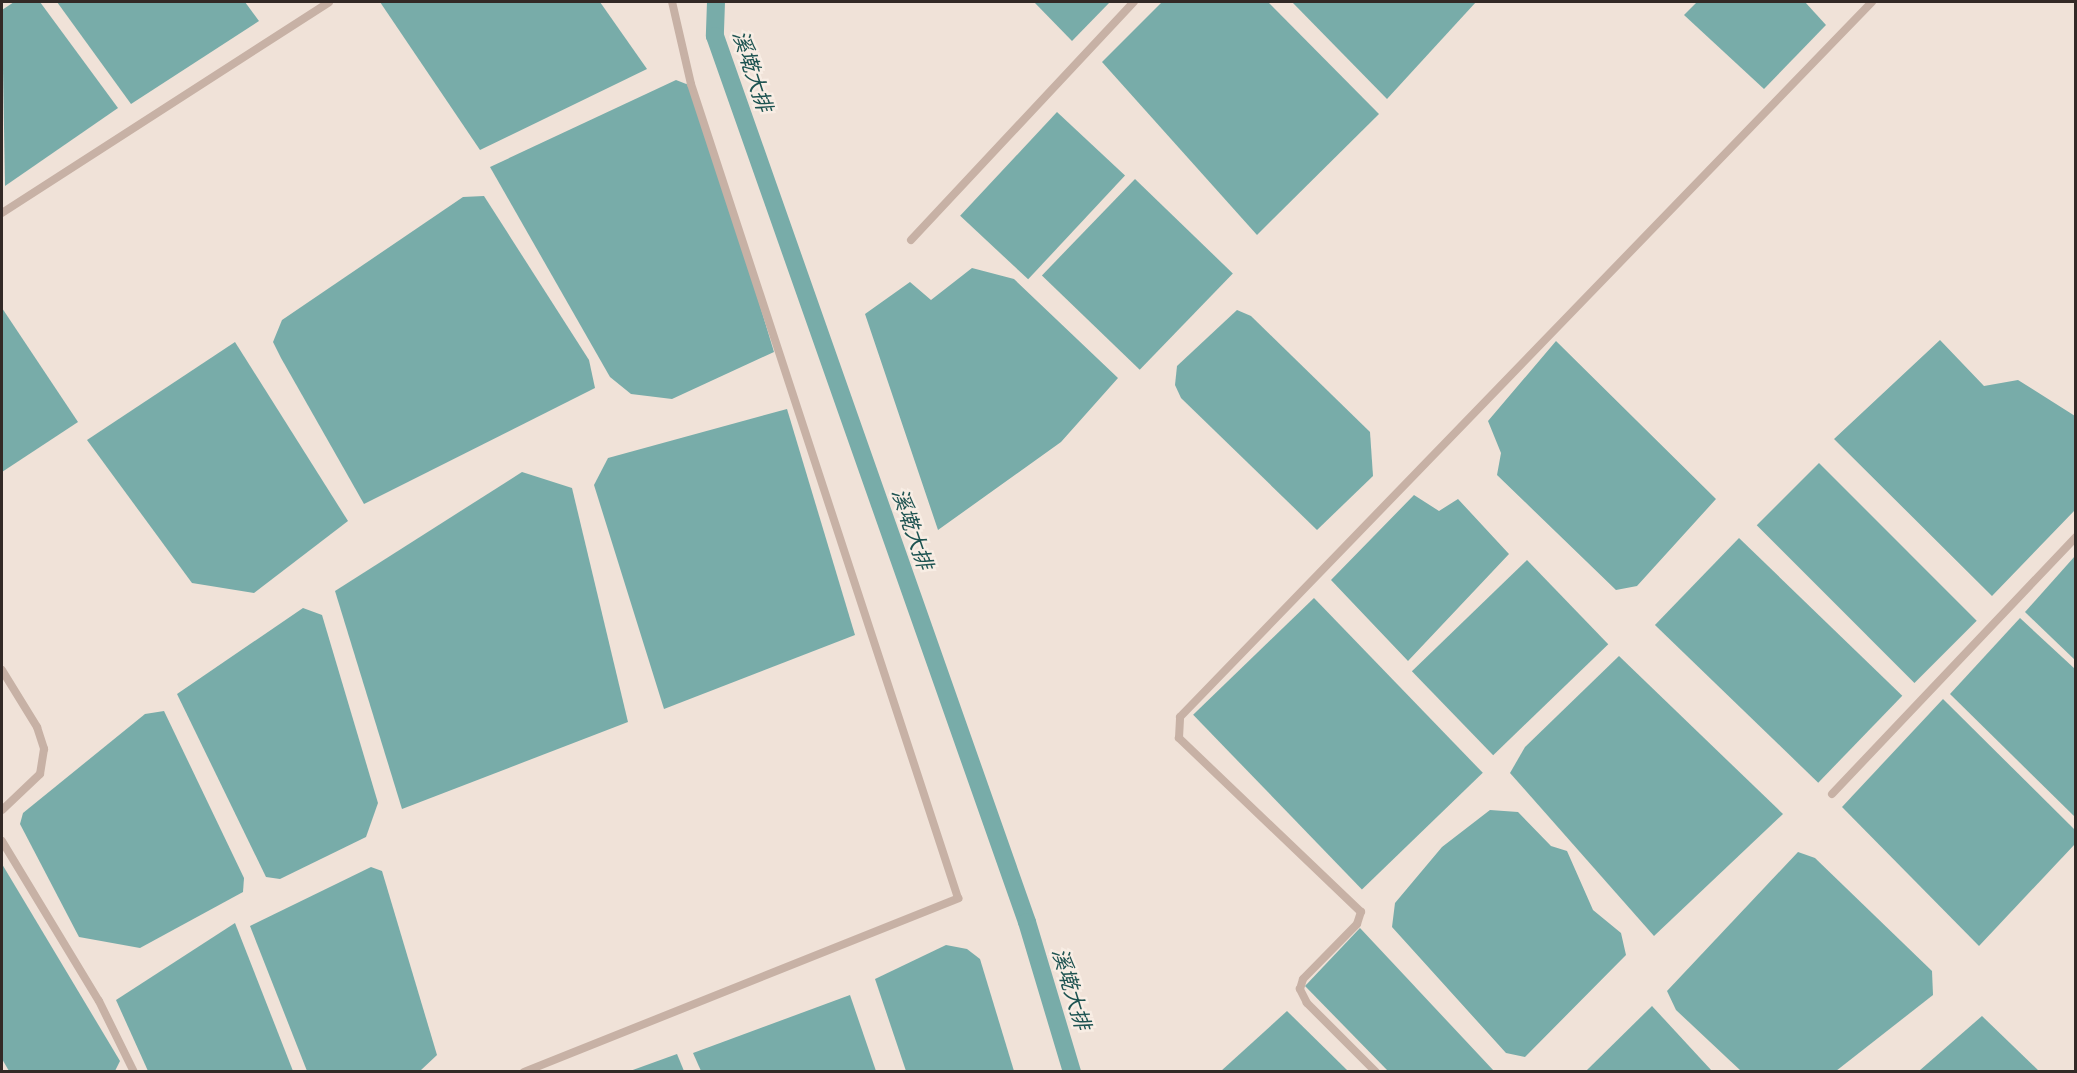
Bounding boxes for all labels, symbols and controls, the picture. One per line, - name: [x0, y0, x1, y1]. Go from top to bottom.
- water label: 溪墘大排: [727, 27, 777, 115]
- water label: 溪墘大排: [886, 485, 938, 573]
- water label: 溪墘大排: [1047, 945, 1095, 1033]

